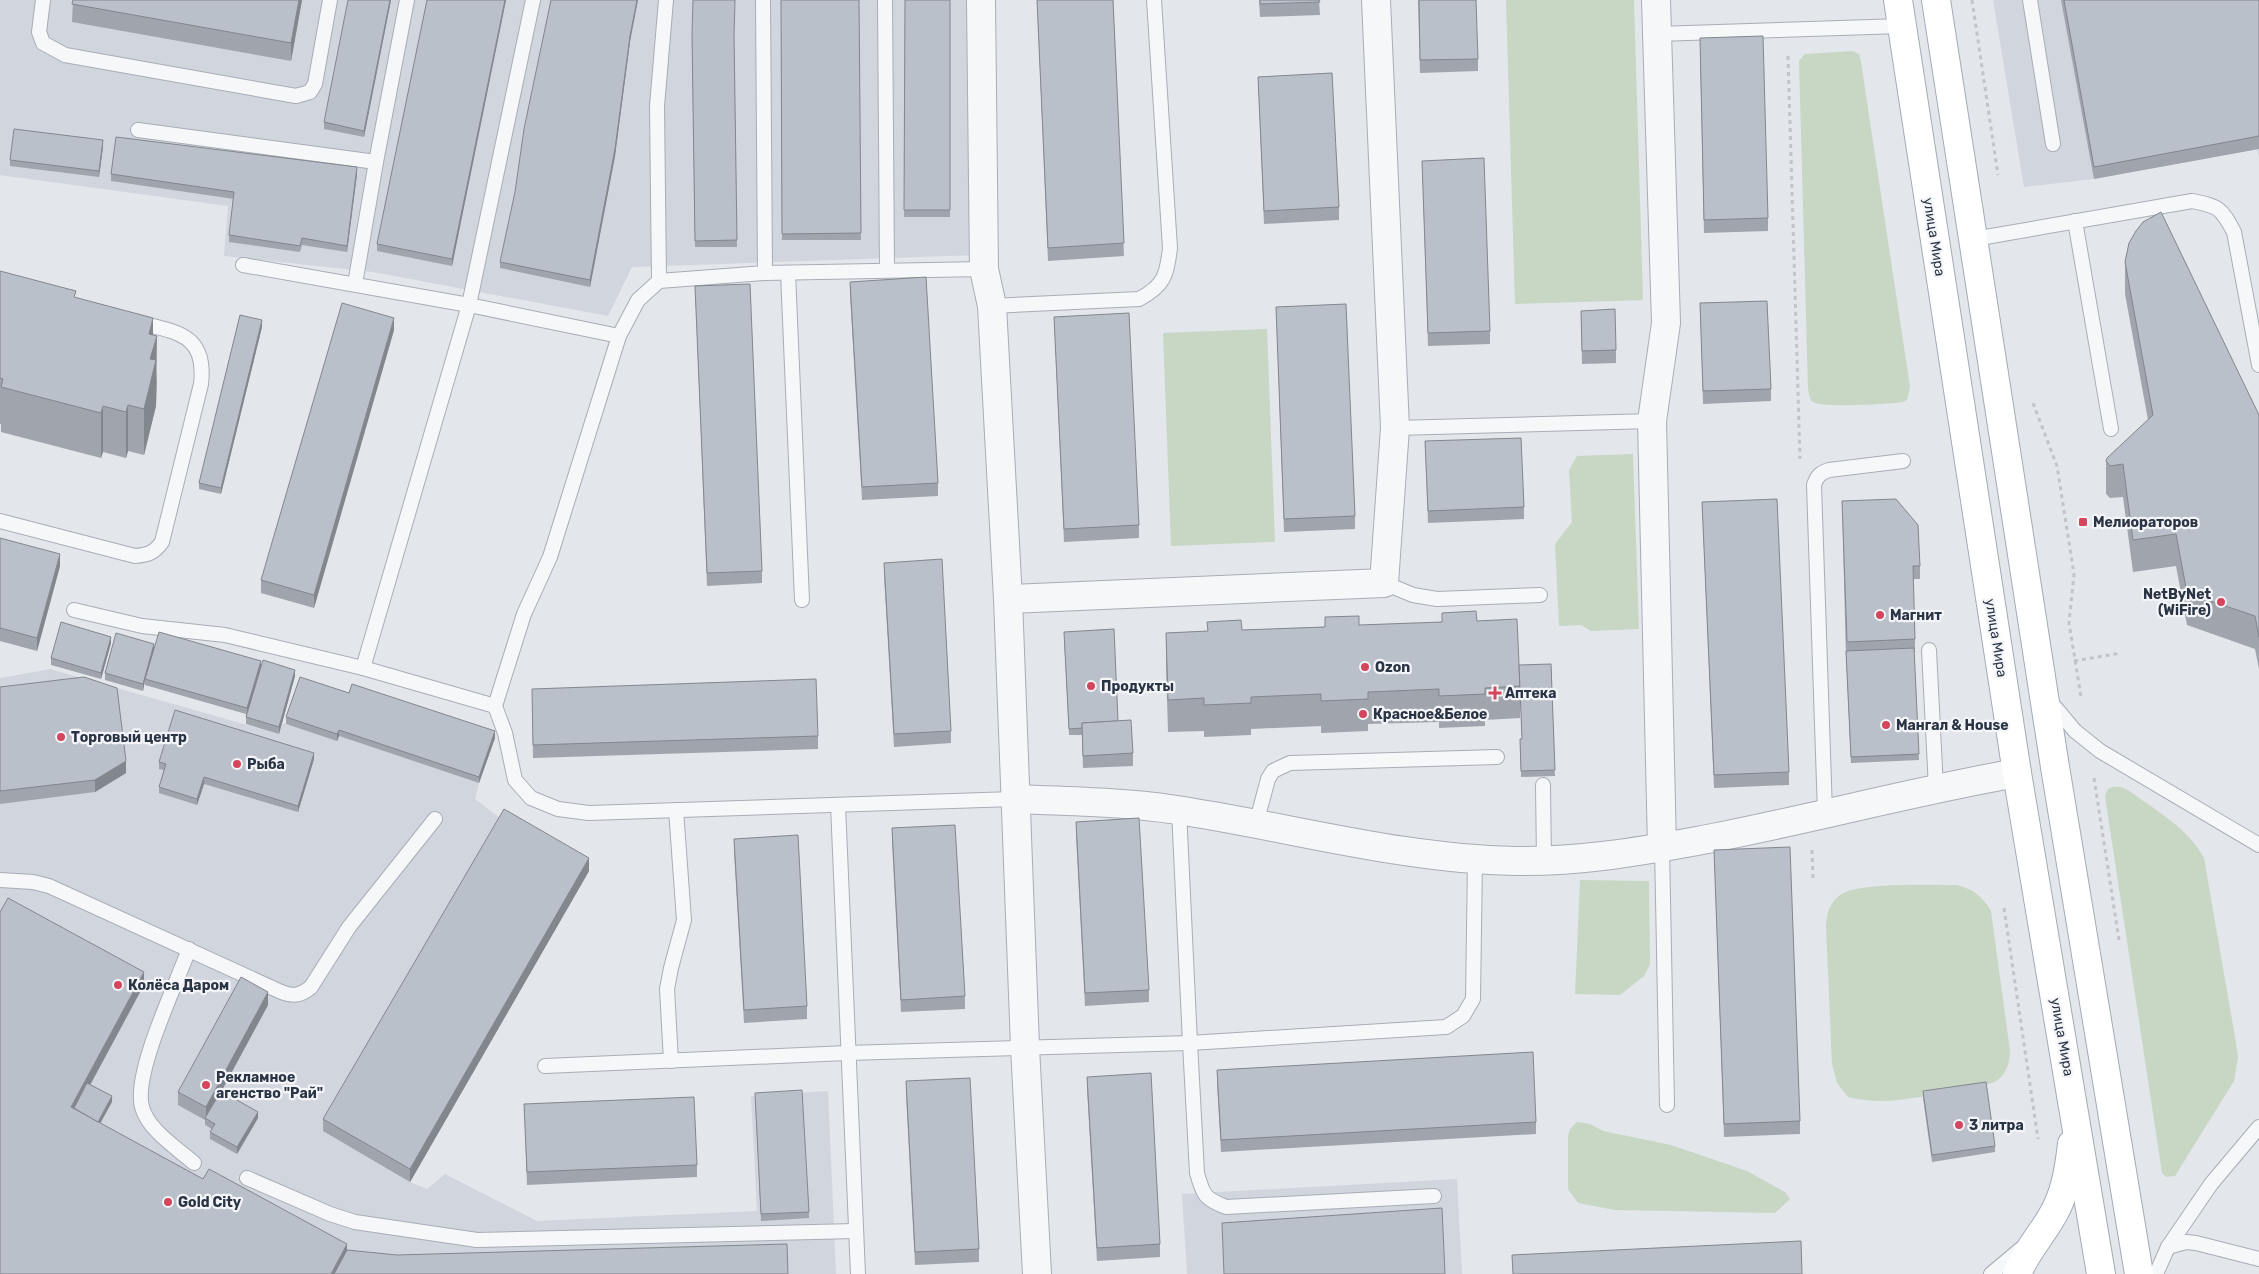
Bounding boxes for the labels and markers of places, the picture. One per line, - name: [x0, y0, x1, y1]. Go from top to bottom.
- place label: Мелиораторов: [2093, 514, 2198, 531]
- marker: Мелиораторов: [2077, 516, 2089, 528]
- place label: NetByNet (WiFire): [2143, 586, 2211, 619]
- marker: NetByNet (WiFire): [2215, 596, 2227, 608]
- place label: Магнит: [1890, 607, 1942, 624]
- marker: Магнит: [1874, 609, 1886, 621]
- place label: Ozon: [1375, 659, 1410, 676]
- marker: Ozon: [1359, 661, 1371, 673]
- place label: Продукты: [1101, 678, 1174, 695]
- marker: Продукты: [1085, 680, 1097, 692]
- place label: Аптека: [1505, 685, 1557, 702]
- marker: Аптека: [1489, 687, 1501, 699]
- place label: Красное&Белое: [1373, 706, 1487, 723]
- marker: Красное&Белое: [1357, 708, 1369, 720]
- place label: Мангал & House: [1896, 717, 2009, 734]
- marker: Мангал & House: [1880, 719, 1892, 731]
- place label: Торговый центр: [71, 729, 187, 746]
- marker: Торговый центр: [55, 731, 67, 743]
- place label: Рыба: [247, 756, 285, 773]
- marker: Рыба: [231, 758, 243, 770]
- place label: Колёса Даром: [128, 977, 229, 994]
- marker: Колёса Даром: [112, 979, 124, 991]
- place label: Рекламное агенство "Рай": [216, 1069, 323, 1102]
- marker: Рекламное агенство "Рай": [200, 1079, 212, 1091]
- place label: 3 литра: [1969, 1117, 2024, 1134]
- marker: 3 литра: [1953, 1119, 1965, 1131]
- place label: Gold City: [178, 1194, 242, 1211]
- marker: Gold City: [162, 1196, 174, 1208]

